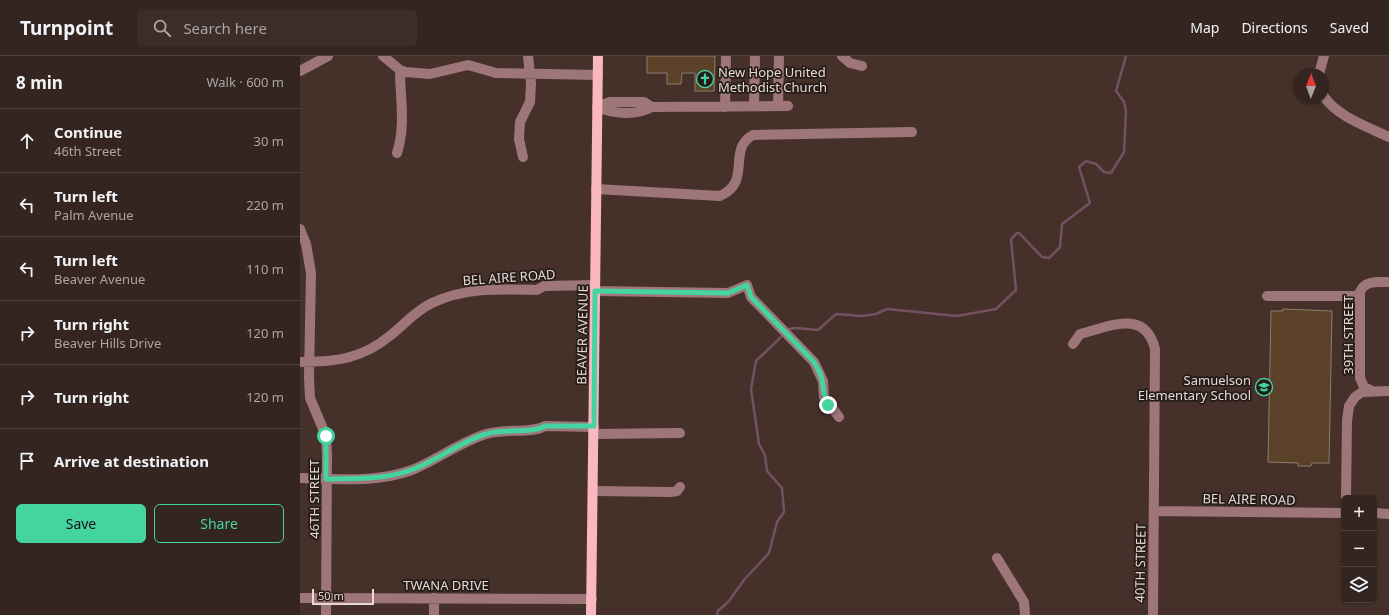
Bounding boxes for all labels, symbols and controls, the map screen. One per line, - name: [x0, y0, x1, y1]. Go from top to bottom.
- search box: [137, 10, 417, 46]
- text: Turnpoint: [20, 15, 113, 41]
- icon: search: [151, 17, 173, 39]
- text: Search here: [183, 18, 267, 38]
- text: Map: [1190, 18, 1219, 37]
- text: Directions: [1241, 18, 1308, 37]
- text: Saved: [1330, 18, 1369, 37]
- place label: New Hope United Methodist Church: [718, 63, 827, 96]
- north arrow: [1293, 68, 1329, 104]
- church icon: New Hope United Methodist Church: [695, 69, 715, 89]
- text: 8 min: [16, 71, 63, 94]
- text: Walk · 600 m: [206, 73, 284, 91]
- text: Continue: [54, 122, 122, 142]
- icon: ahead: [16, 130, 38, 152]
- text: 30 m: [254, 132, 284, 150]
- text: 46th Street: [54, 142, 121, 160]
- text: Turn left: [54, 186, 118, 206]
- icon: left: [16, 194, 38, 216]
- text: 220 m: [246, 196, 284, 214]
- text: Palm Avenue: [54, 206, 134, 224]
- text: Turn left: [54, 250, 118, 270]
- icon: left: [16, 258, 38, 280]
- text: 110 m: [246, 260, 284, 278]
- street label: BEL AIRE ROAD: [462, 265, 556, 289]
- text: Beaver Avenue: [54, 270, 145, 288]
- street label: BEAVER AVENUE: [572, 285, 592, 385]
- street label: 39TH STREET: [1339, 295, 1357, 375]
- text: Turn right: [54, 314, 129, 334]
- icon: right: [16, 322, 38, 344]
- text: 120 m: [246, 324, 284, 342]
- text: Beaver Hills Drive: [54, 334, 161, 352]
- place label: Samuelson Elementary School: [1138, 371, 1251, 404]
- school or university icon: Samuelson Elementary School: [1254, 377, 1274, 397]
- icon: right: [16, 386, 38, 408]
- text: Turn right: [54, 387, 129, 407]
- text: 120 m: [246, 388, 284, 406]
- route end: [819, 396, 837, 414]
- route start: [317, 427, 335, 445]
- icon: arrive: [16, 450, 38, 472]
- text: Arrive at destination: [54, 451, 209, 471]
- street label: 46TH STREET: [305, 459, 323, 539]
- street label: BEL AIRE ROAD: [1202, 489, 1296, 509]
- map controls: [1341, 495, 1377, 603]
- button: +: [1341, 495, 1377, 531]
- button: Save: [16, 504, 146, 543]
- button: Share: [154, 504, 284, 543]
- street label: 40TH STREET: [1130, 522, 1150, 603]
- button: −: [1341, 531, 1377, 567]
- button: layers: [1341, 567, 1377, 603]
- street label: TWANA DRIVE: [403, 576, 489, 594]
- scale bar: [312, 587, 374, 606]
- text: 50 m: [318, 588, 344, 603]

